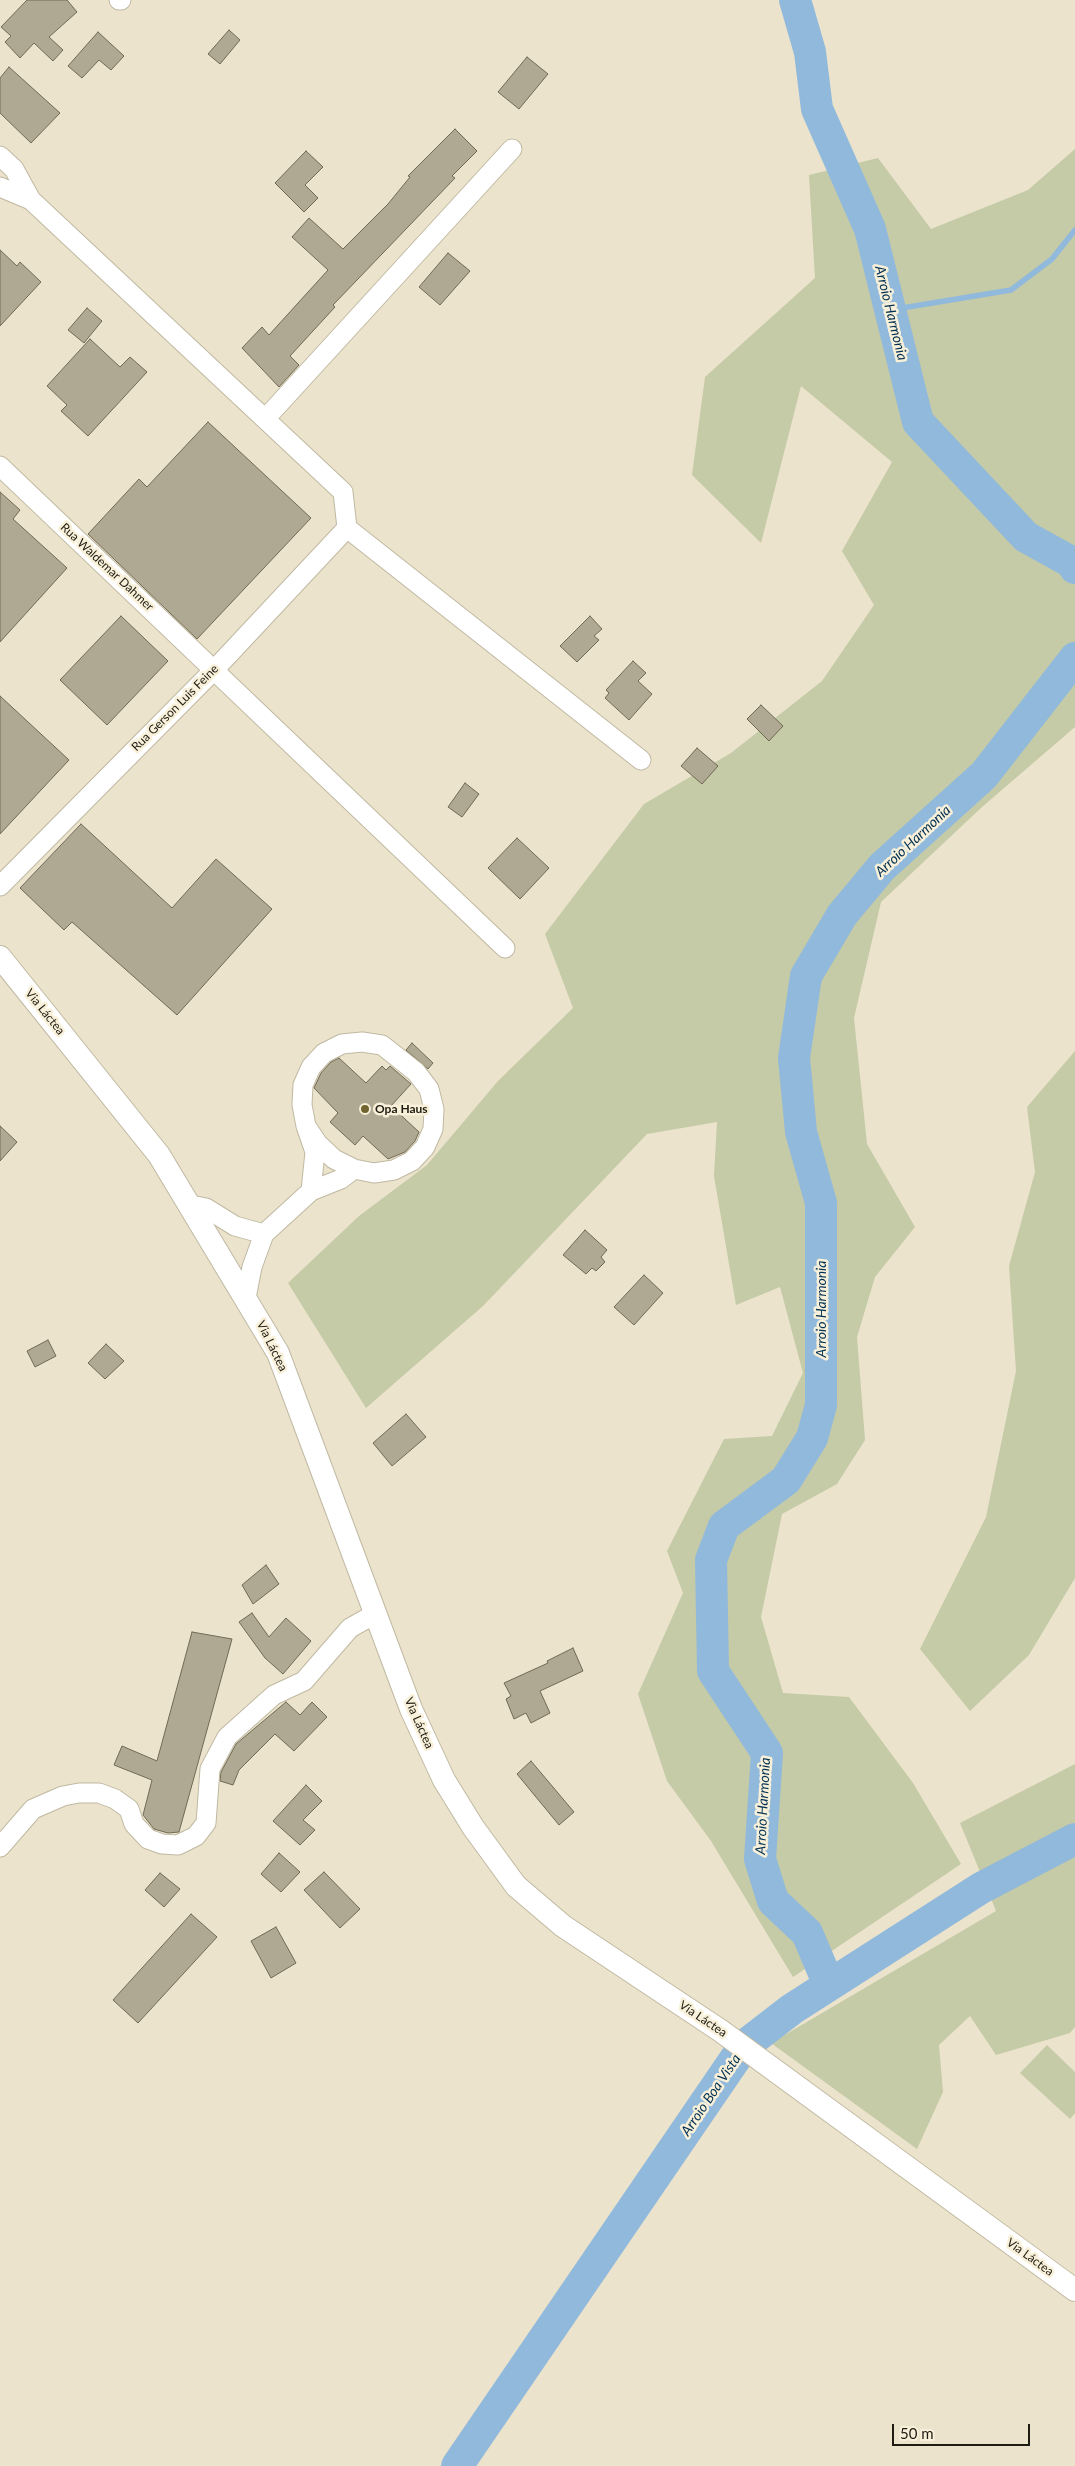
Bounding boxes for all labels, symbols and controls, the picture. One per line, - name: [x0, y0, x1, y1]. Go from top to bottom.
- water label: Arroio Harmonia: [871, 264, 911, 362]
- street label: Rua Waldemar Dahmer: [57, 520, 157, 614]
- street label: Rua Gerson Luis Feine: [129, 662, 221, 754]
- water label: Arroio Harmonia: [872, 802, 954, 880]
- street label: Via Láctea: [22, 986, 68, 1038]
- place label: Opa Haus: [375, 1102, 428, 1116]
- marker: Opa Haus: [359, 1103, 371, 1115]
- water label: Arroio Harmonia: [813, 1261, 829, 1357]
- street label: Via Láctea: [254, 1318, 290, 1374]
- street label: Via Láctea: [401, 1695, 437, 1751]
- water label: Arroio Harmonia: [752, 1757, 774, 1855]
- street label: Via Láctea: [676, 1998, 730, 2040]
- water label: Arroio Boa Vista: [678, 2051, 744, 2139]
- street label: Via Láctea: [1004, 2235, 1056, 2279]
- scale bar: [895, 2414, 1032, 2446]
- text: 50 m: [900, 2424, 934, 2442]

